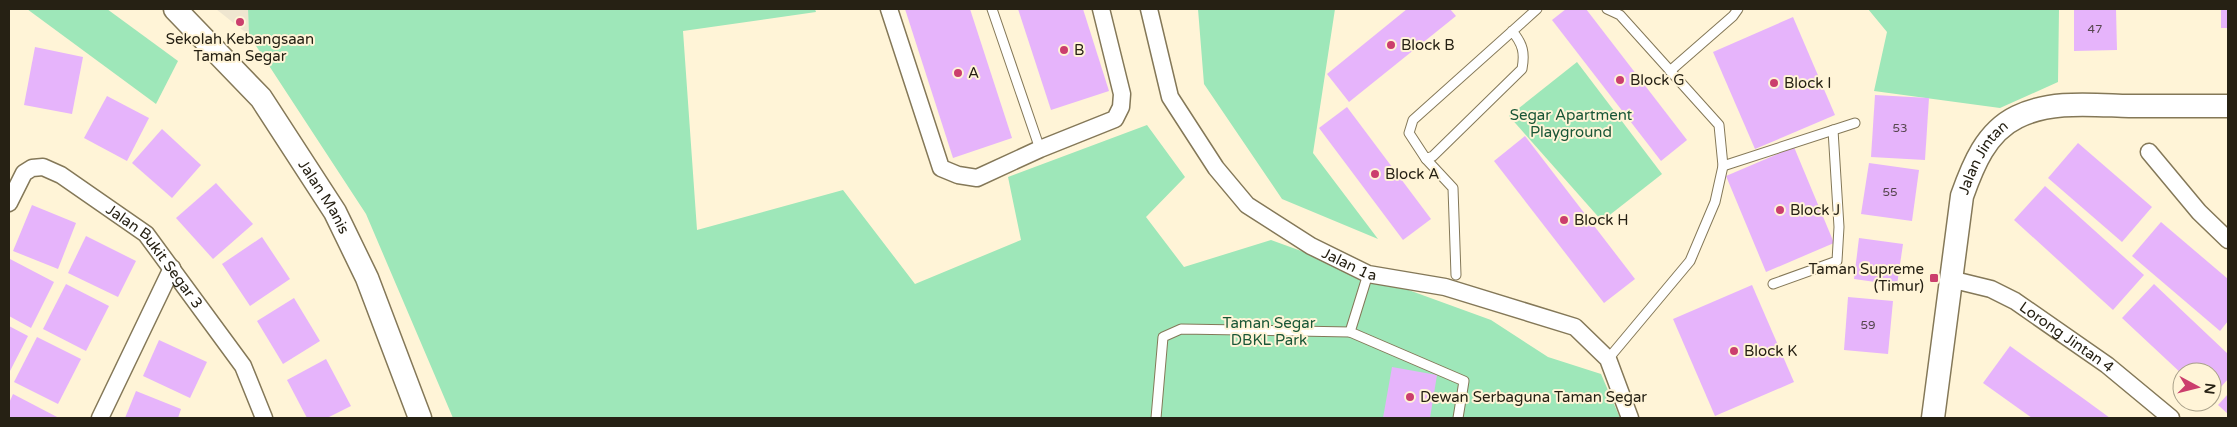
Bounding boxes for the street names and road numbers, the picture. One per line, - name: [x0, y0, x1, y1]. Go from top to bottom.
- street label: Jalan Jintan: [1954, 117, 2012, 197]
- street label: Jalan Manis: [294, 156, 353, 237]
- street label: Jalan Bukit Segar 3: [103, 200, 207, 312]
- street label: Jalan 1a: [1319, 244, 1378, 284]
- street label: Lorong Jintan 4: [2016, 298, 2118, 376]

